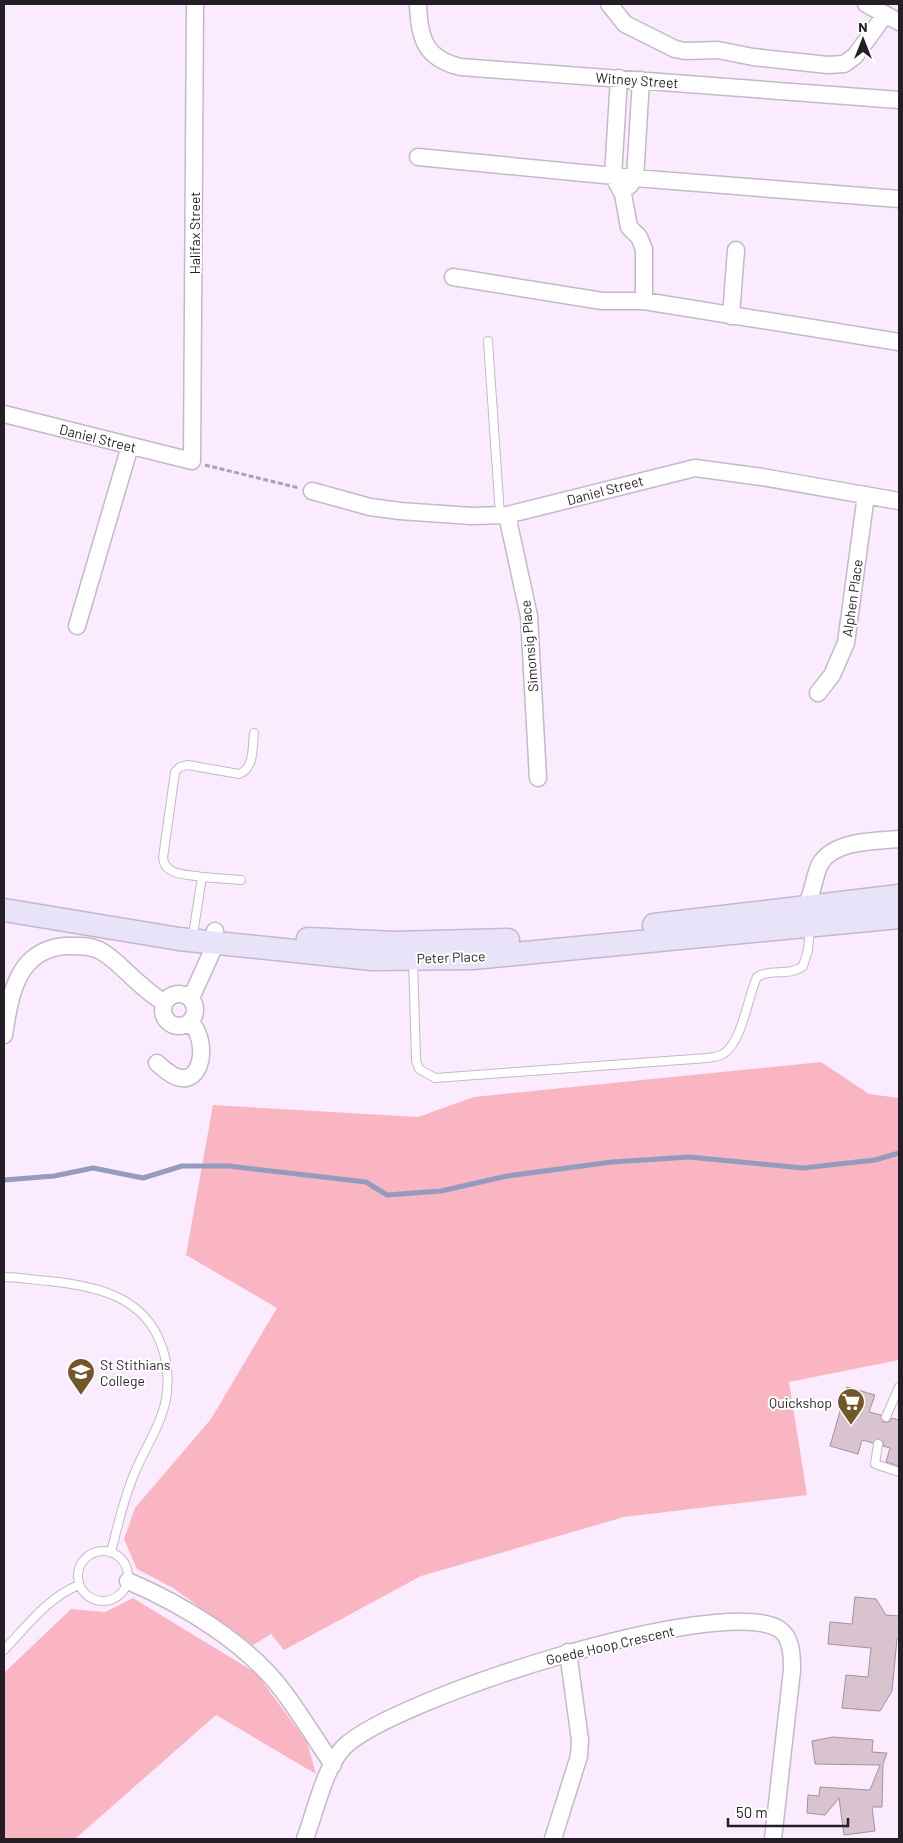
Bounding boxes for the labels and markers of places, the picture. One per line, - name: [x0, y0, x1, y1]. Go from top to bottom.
- place label: St Stithians College: [100, 1356, 171, 1389]
- school or university icon: St Stithians College: [66, 1357, 96, 1396]
- supermarket icon: Quickshop: [836, 1387, 866, 1426]
- place label: Quickshop: [769, 1394, 832, 1411]

